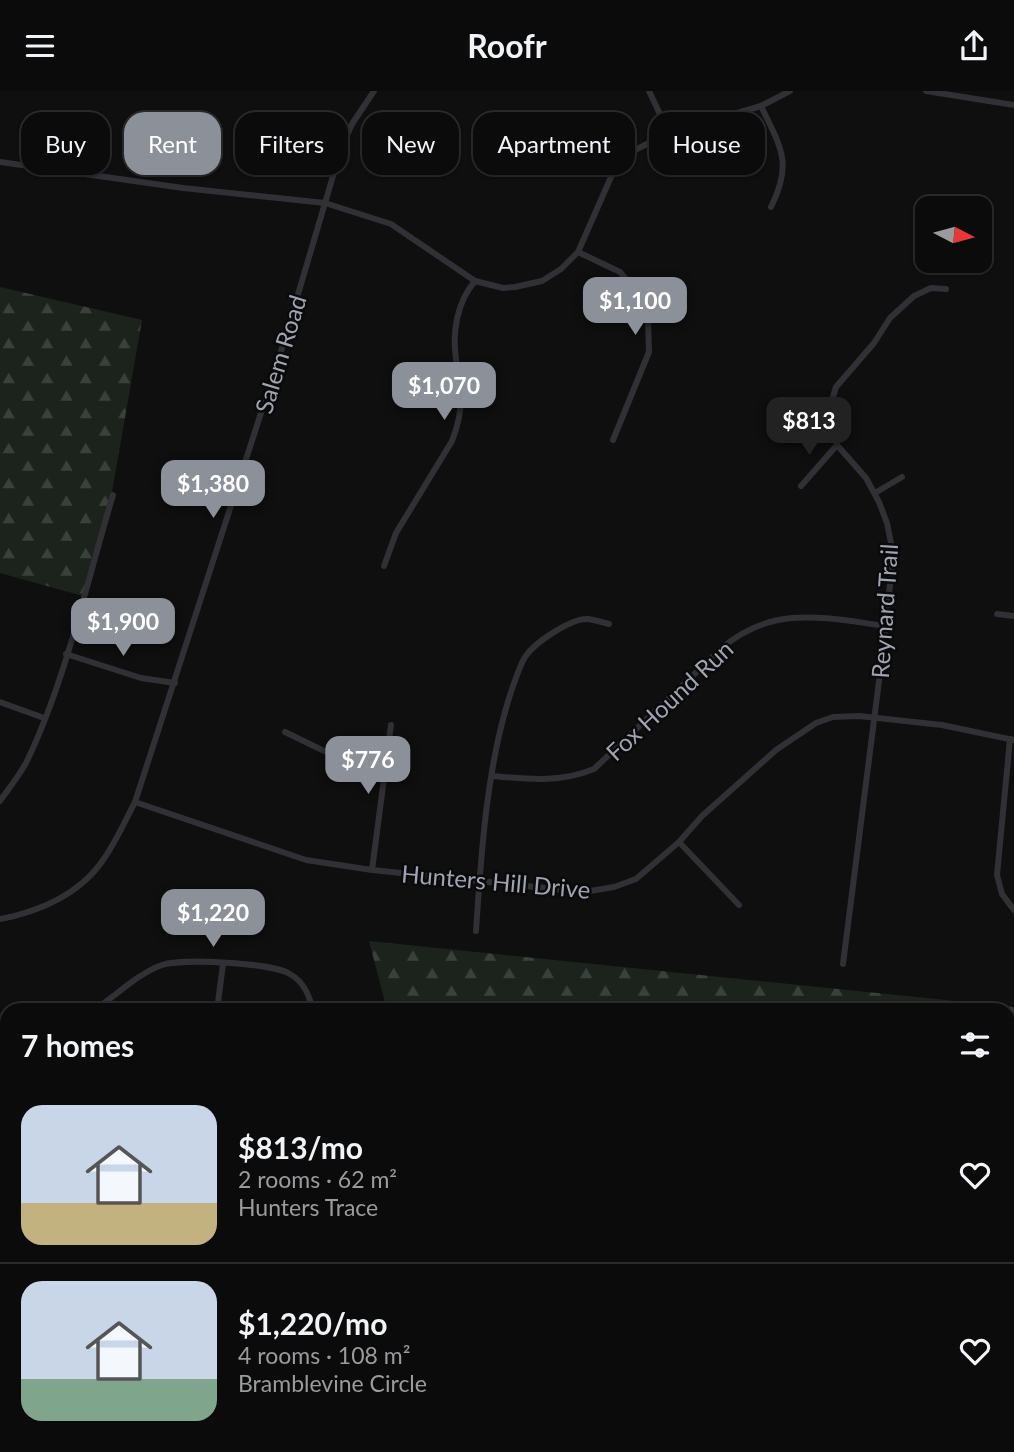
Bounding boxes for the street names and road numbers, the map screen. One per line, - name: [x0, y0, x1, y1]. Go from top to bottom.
- street label: Salem Road: [248, 291, 312, 417]
- street label: Reynard Trail: [865, 543, 903, 679]
- street label: Fox Hound Run: [600, 634, 738, 766]
- street label: Hunters Hill Drive: [400, 858, 592, 904]

